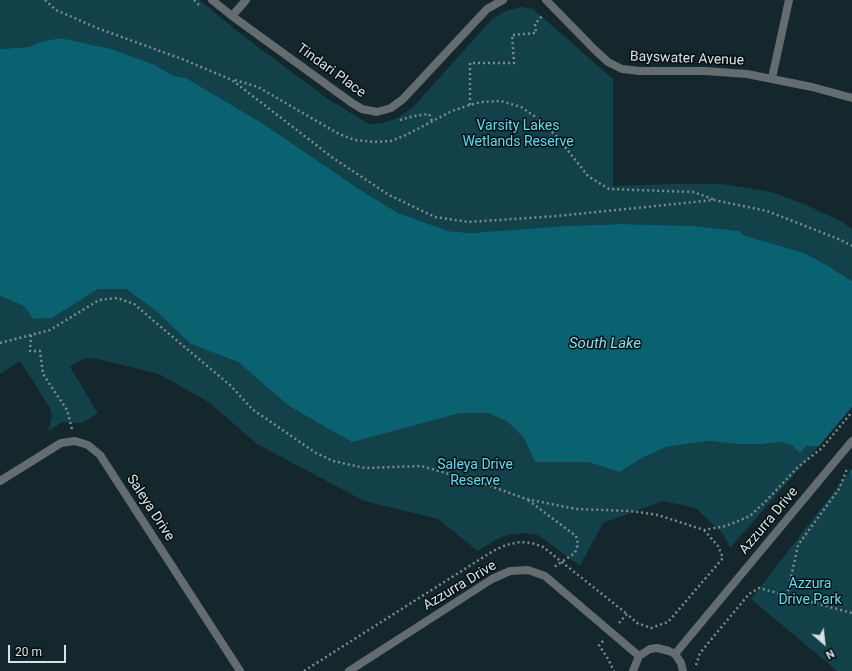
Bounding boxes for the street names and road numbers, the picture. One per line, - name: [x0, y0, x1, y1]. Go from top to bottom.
- street label: Tindari Place: [293, 40, 369, 102]
- street label: Bayswater Avenue: [630, 49, 744, 69]
- street label: Saleya Drive: [122, 472, 178, 544]
- street label: Azzurra Drive: [736, 484, 802, 558]
- street label: Azzurra Drive: [420, 558, 500, 614]

